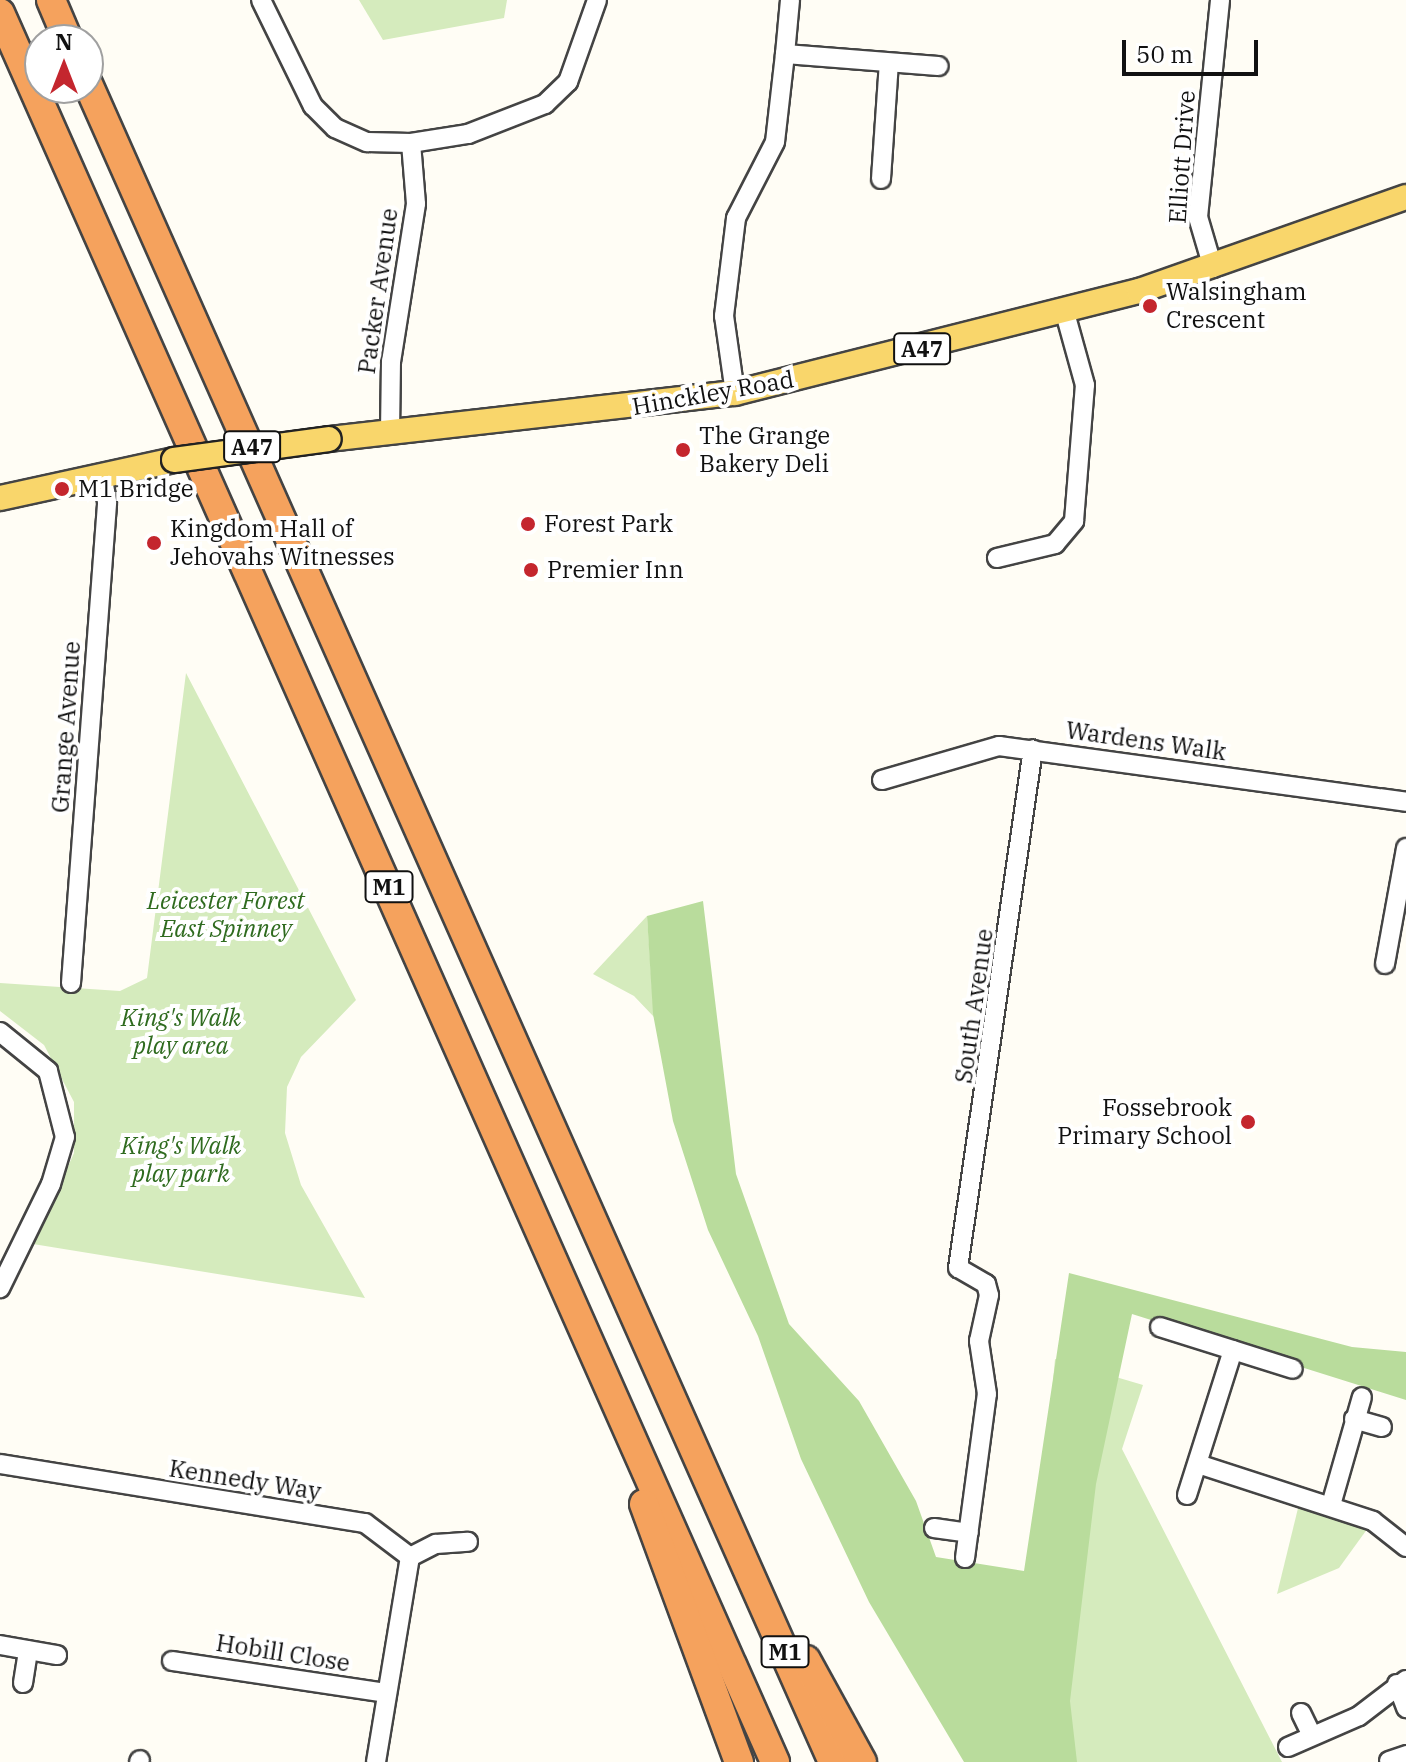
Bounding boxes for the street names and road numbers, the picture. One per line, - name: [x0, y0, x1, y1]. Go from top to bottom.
- street label: Elliott Drive: [1163, 89, 1201, 225]
- street label: Packer Avenue: [352, 206, 404, 376]
- road number: A47: [892, 331, 952, 367]
- street label: Hinckley Road: [630, 365, 796, 421]
- road number: A47: [222, 429, 282, 465]
- street label: Grange Avenue: [46, 640, 86, 814]
- street label: Wardens Walk: [1064, 715, 1228, 767]
- road number: M1: [363, 869, 415, 905]
- street label: South Avenue: [949, 927, 999, 1085]
- street label: Kennedy Way: [167, 1454, 323, 1506]
- street label: Hobill Close: [214, 1628, 352, 1678]
- road number: M1: [759, 1634, 811, 1670]

